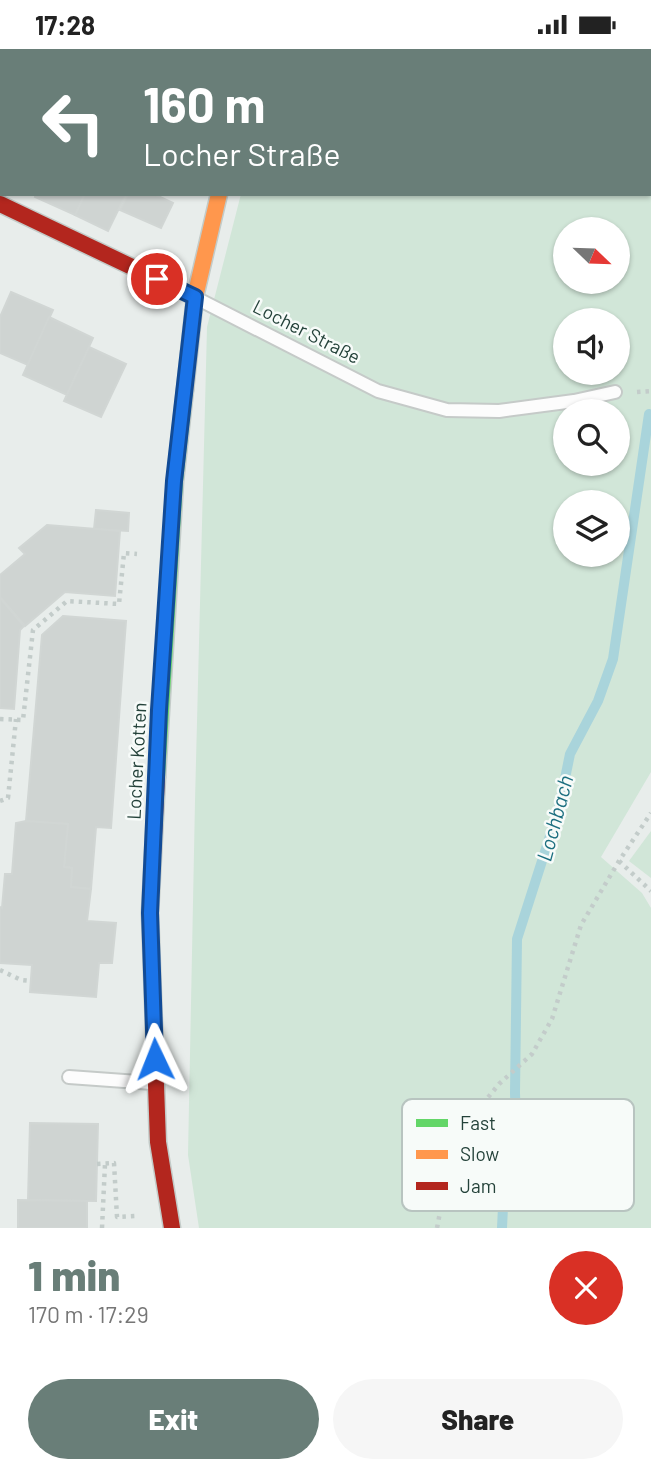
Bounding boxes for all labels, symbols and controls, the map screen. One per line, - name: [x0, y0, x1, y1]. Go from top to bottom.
- text: 17:28: [35, 9, 95, 40]
- text: 160 m: [143, 74, 265, 133]
- icon: left: [28, 77, 119, 168]
- text: Locher Straße: [143, 134, 341, 172]
- north arrow: [553, 217, 630, 294]
- map controls: [553, 217, 630, 567]
- pin: [127, 249, 187, 309]
- icon: arrive: [138, 260, 176, 298]
- street label: Locher Straße: [250, 294, 364, 368]
- button: sound: [553, 308, 630, 385]
- button: search: [553, 399, 630, 476]
- button: layers: [553, 490, 630, 567]
- street label: Locher Kotten: [121, 702, 151, 820]
- water label: Lochbach: [531, 772, 577, 864]
- position arrow: [118, 1022, 192, 1096]
- legend: [402, 1099, 634, 1211]
- text: Fast: [460, 1111, 496, 1134]
- text: Slow: [460, 1142, 499, 1165]
- text: Jam: [460, 1174, 496, 1197]
- text: 1 min: [28, 1249, 120, 1299]
- button: close: [549, 1251, 623, 1325]
- text: 170 m · 17:29: [28, 1300, 149, 1328]
- button: Exit: [28, 1379, 319, 1459]
- button: Share: [333, 1379, 623, 1459]

